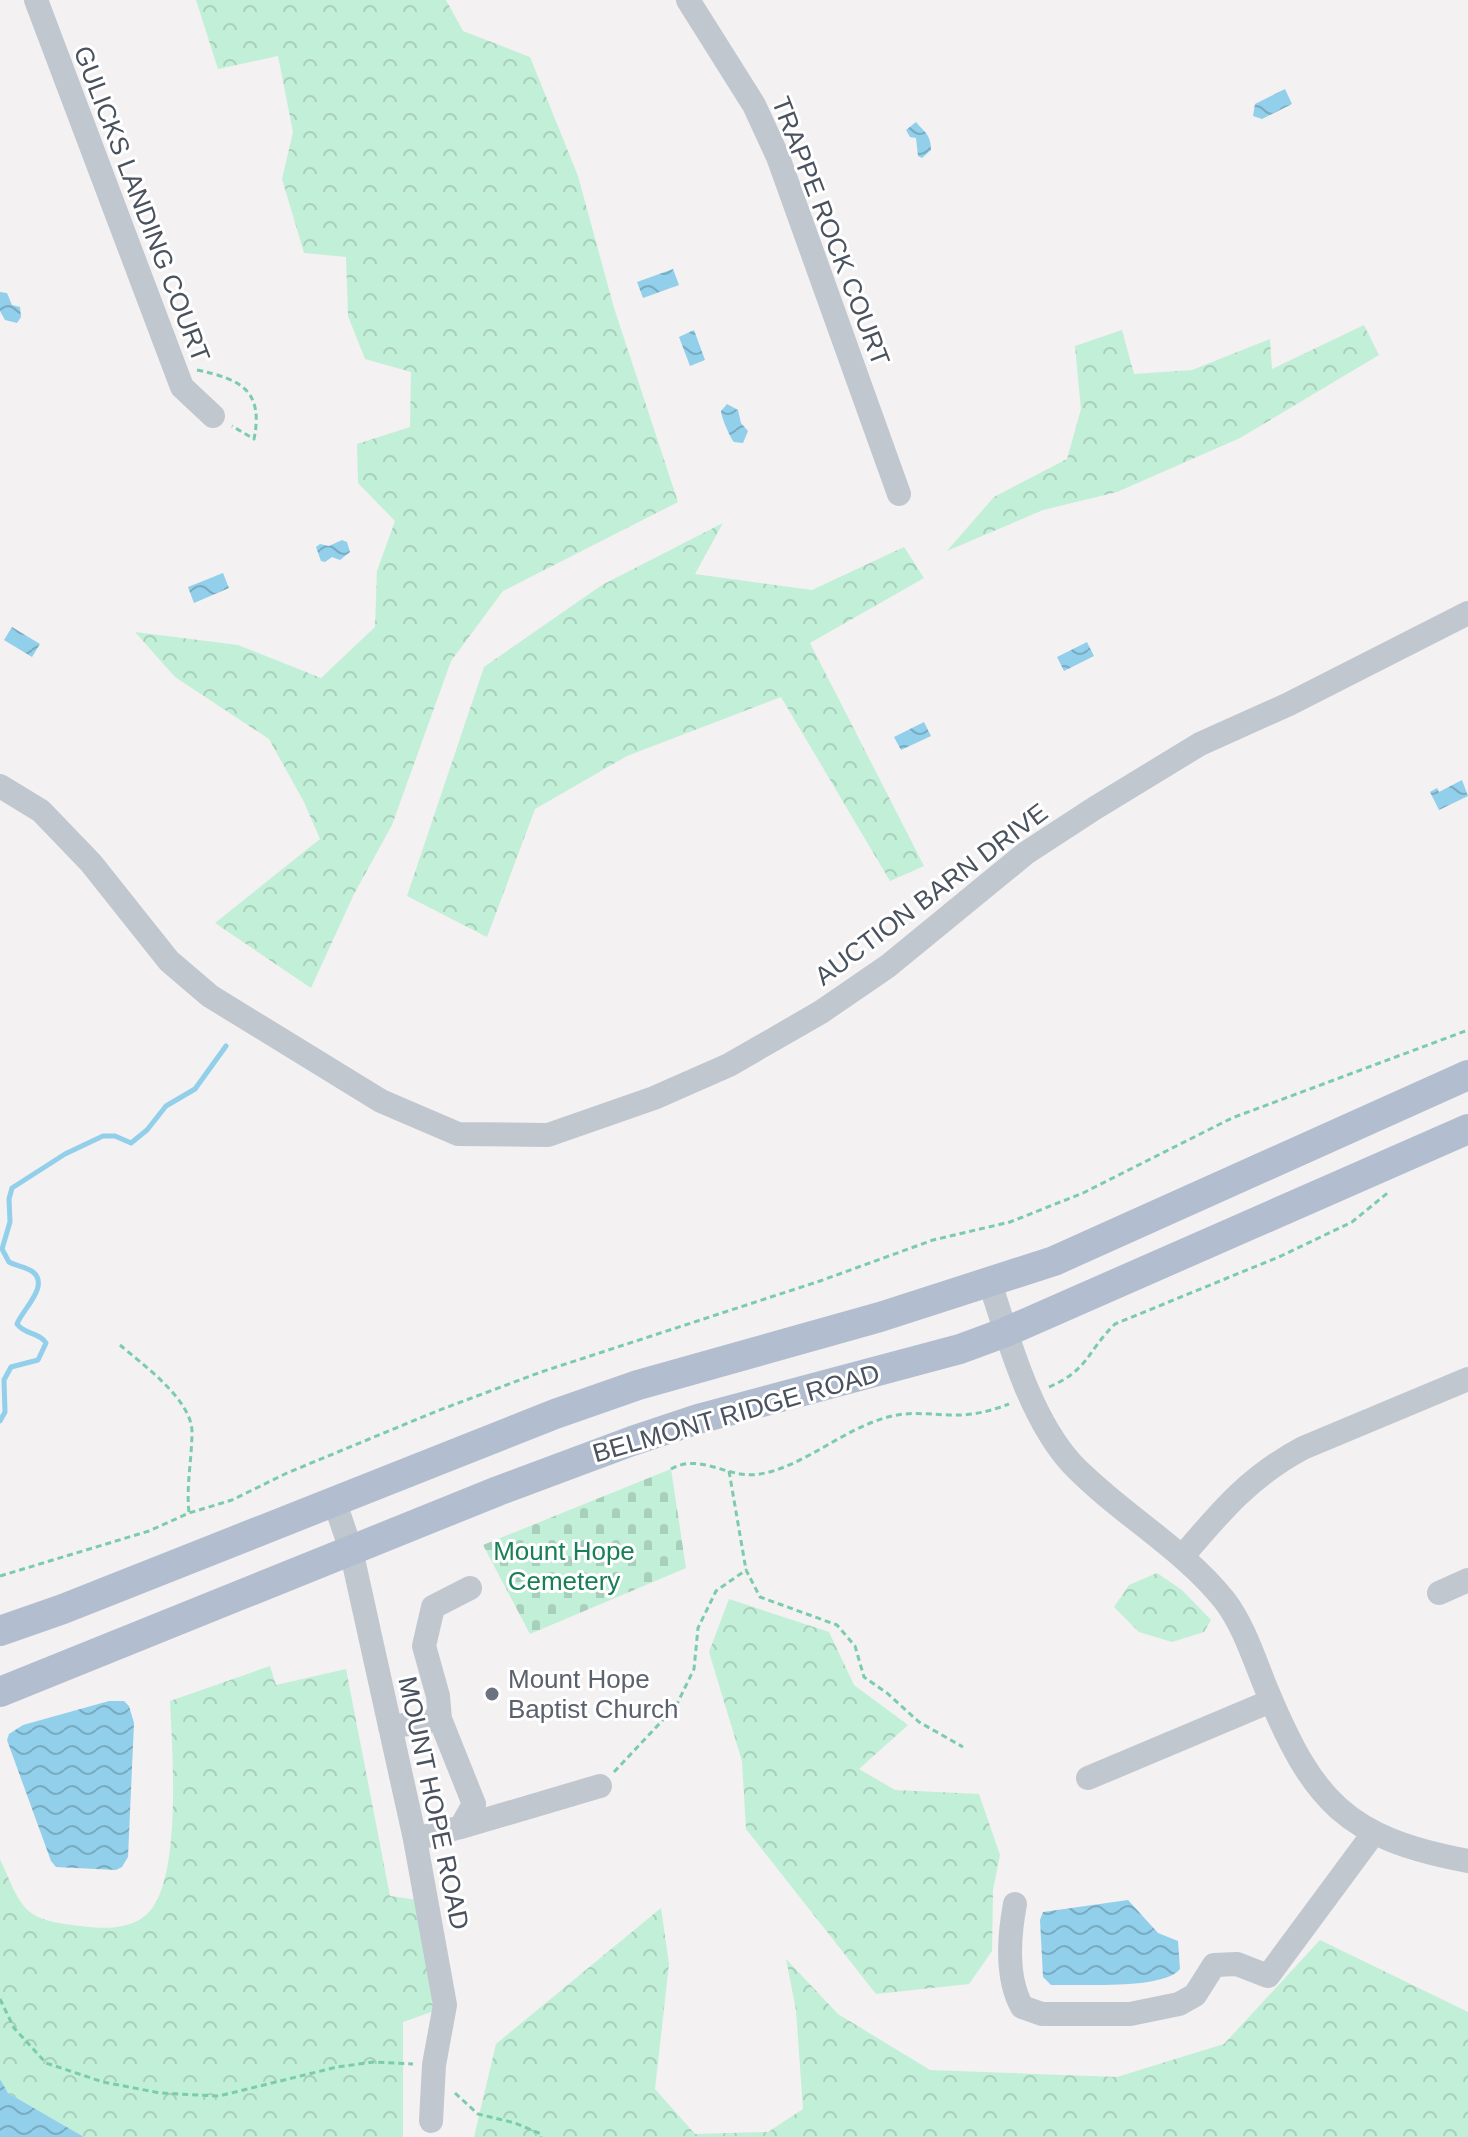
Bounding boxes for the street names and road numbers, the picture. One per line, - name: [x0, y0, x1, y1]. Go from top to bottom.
- street label: GULICKS LANDING COURT: [68, 42, 216, 366]
- street label: TRAPPE ROCK COURT: [766, 92, 896, 370]
- street label: AUCTION BARN DRIVE: [809, 797, 1053, 991]
- street label: BELMONT RIDGE ROAD: [589, 1358, 883, 1468]
- street label: MOUNT HOPE ROAD: [392, 1674, 476, 1932]

